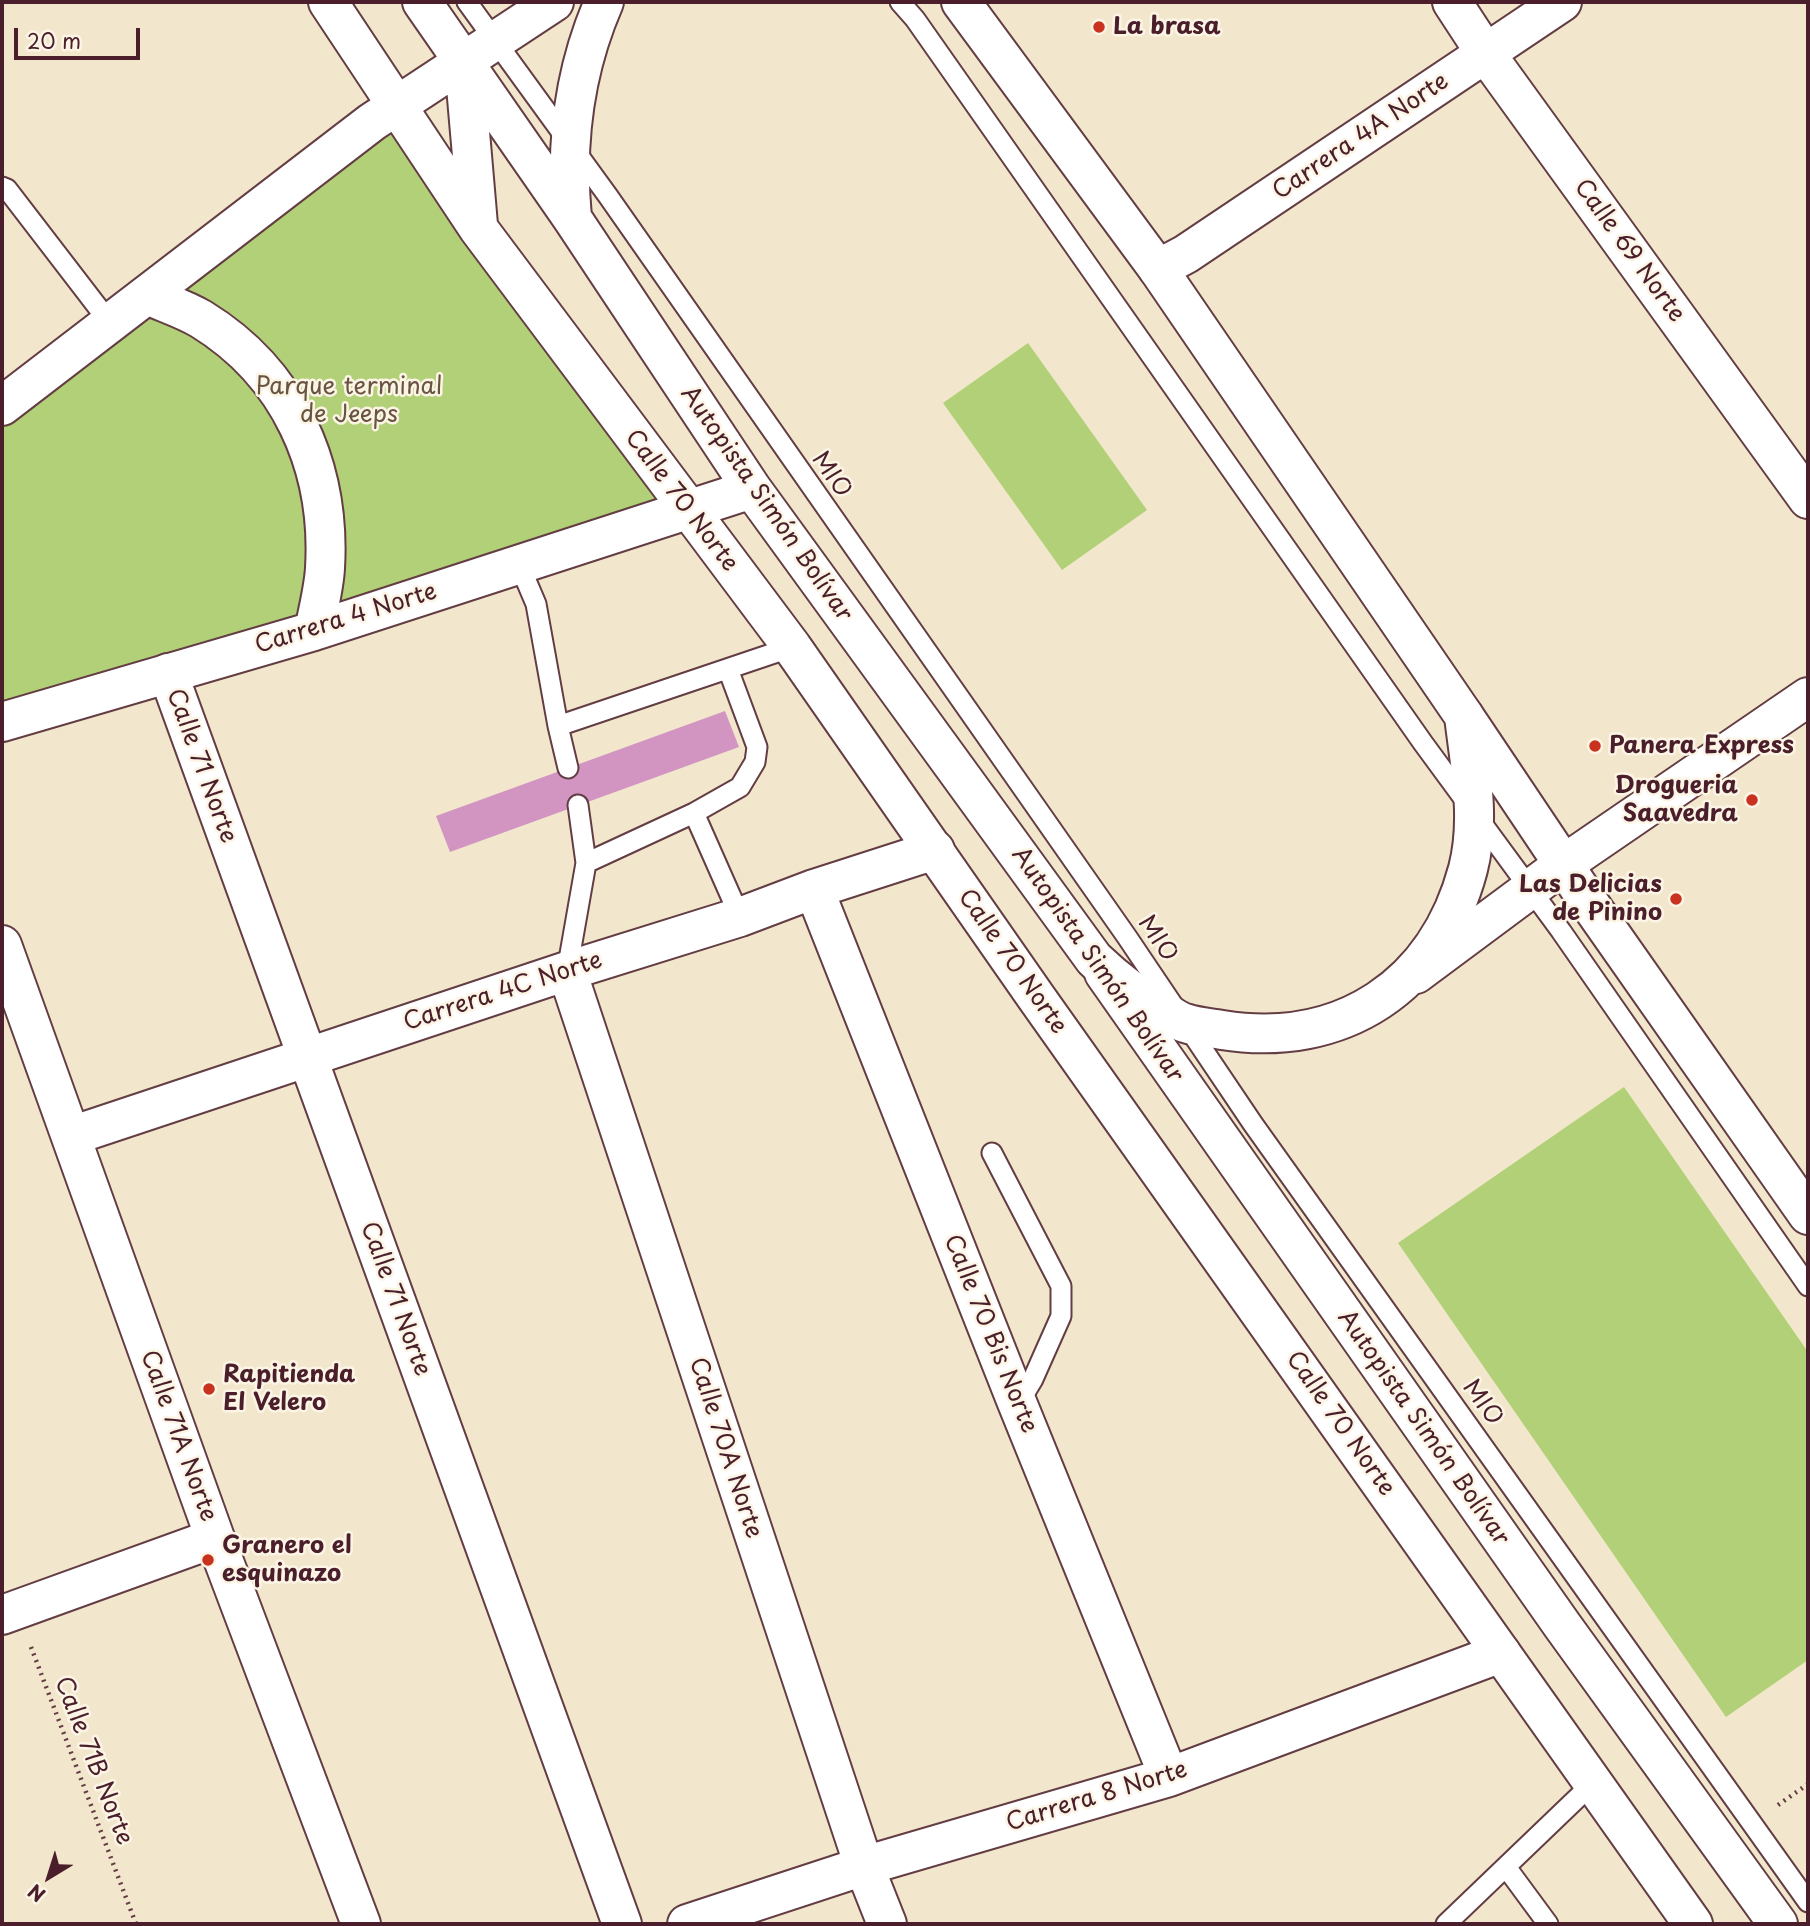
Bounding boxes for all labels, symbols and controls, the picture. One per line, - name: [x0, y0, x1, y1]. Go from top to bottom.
- place label: La brasa: [1113, 13, 1221, 41]
- scale bar: [18, 14, 144, 58]
- marker: La brasa: [1091, 19, 1107, 35]
- text: 20 m: [27, 24, 81, 56]
- street label: Carrera 4A Norte: [1268, 67, 1454, 207]
- street label: Calle 69 Norte: [1568, 174, 1690, 328]
- park label: Parque terminal de Jeeps: [256, 373, 442, 429]
- street label: Autopista Simón Bolívar: [674, 381, 858, 627]
- street label: Calle 70 Norte: [618, 424, 744, 578]
- street label: MIO: [805, 446, 857, 504]
- street label: Carrera 4 Norte: [252, 578, 440, 660]
- street label: Calle 71 Norte: [160, 685, 242, 847]
- place label: Panera Express: [1609, 732, 1794, 760]
- marker: Panera Express: [1587, 738, 1603, 754]
- place label: Drogueria Saavedra: [1615, 772, 1738, 828]
- marker: Drogueria Saavedra: [1744, 792, 1760, 808]
- street label: Autopista Simón Bolívar: [1005, 842, 1189, 1088]
- place label: Las Delicias de Pinino: [1519, 871, 1662, 927]
- street label: Calle 70 Norte: [951, 884, 1073, 1040]
- marker: Las Delicias de Pinino: [1668, 891, 1684, 907]
- street label: MIO: [1131, 910, 1183, 968]
- street label: Carrera 4C Norte: [400, 946, 606, 1038]
- street label: Calle 71 Norte: [354, 1218, 436, 1380]
- street label: Calle 70 Bis Norte: [937, 1231, 1043, 1437]
- street label: Autopista Simón Bolívar: [1331, 1305, 1515, 1551]
- street label: Calle 71A Norte: [134, 1346, 222, 1526]
- street label: Calle 70 Norte: [1279, 1346, 1401, 1502]
- street label: Calle 70A Norte: [682, 1354, 768, 1542]
- place label: Rapitienda El Velero: [223, 1361, 355, 1417]
- street label: MIO: [1456, 1374, 1508, 1432]
- marker: Rapitienda El Velero: [201, 1381, 217, 1397]
- place label: Granero el esquinazo: [222, 1532, 352, 1588]
- marker: Granero el esquinazo: [200, 1552, 216, 1568]
- street label: Calle 71B Norte: [48, 1673, 138, 1849]
- street label: Carrera 8 Norte: [1003, 1756, 1191, 1838]
- north arrow: [14, 1842, 84, 1912]
- text: N: [22, 1878, 51, 1909]

